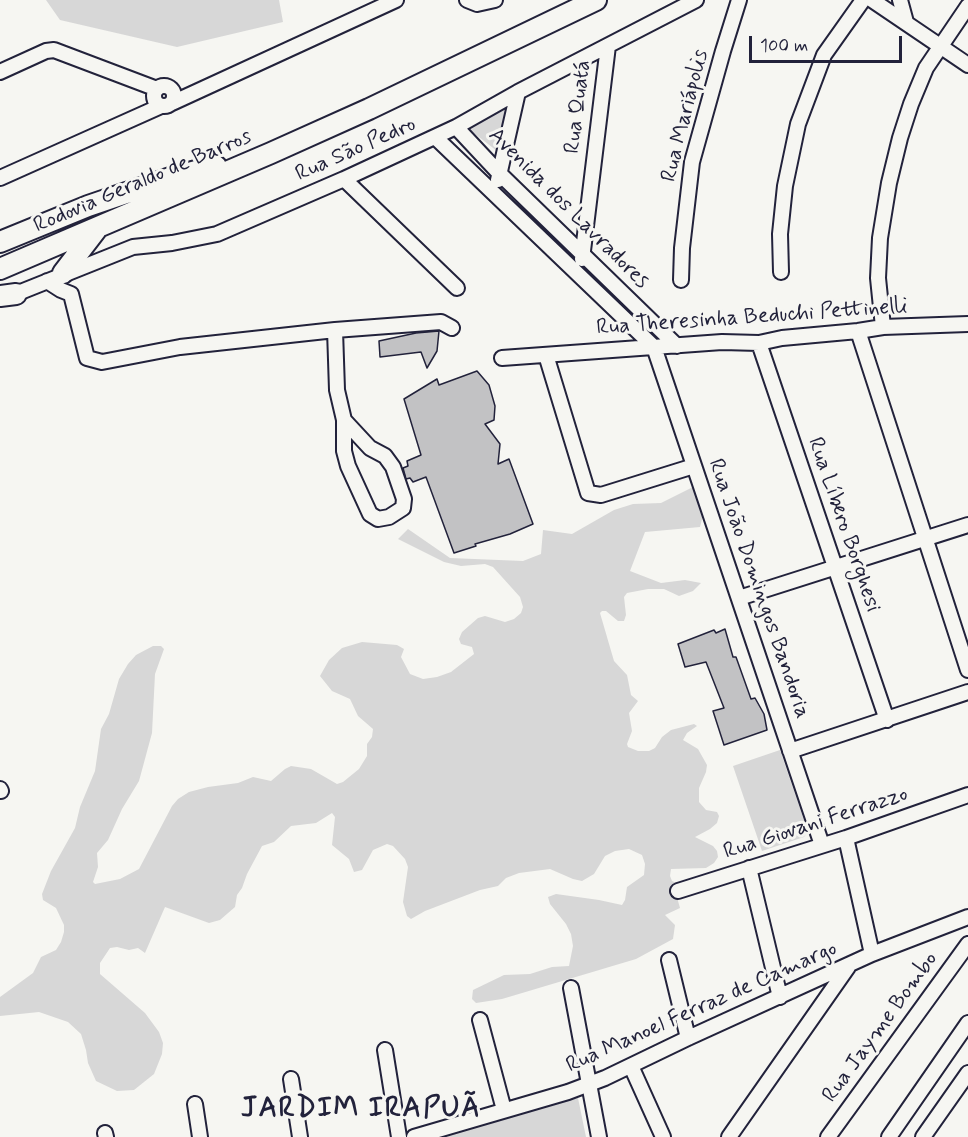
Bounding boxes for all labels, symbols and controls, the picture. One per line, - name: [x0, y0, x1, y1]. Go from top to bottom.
- scale bar: [752, 24, 905, 62]
- text: 100 m: [760, 34, 808, 58]
- street label: Rua Mariápolis: [657, 47, 715, 185]
- street label: Rua Quatá: [560, 59, 598, 155]
- street label: Rua São Pedro: [292, 112, 420, 188]
- street label: Avenida dos Lavradores: [482, 123, 654, 295]
- street label: Rodovia Geraldo de Barros: [30, 124, 256, 240]
- street label: Rua Theresinha Beduchi Pettinelli: [596, 294, 908, 342]
- street label: Rua Líbero Borghesi: [801, 434, 885, 616]
- street label: Rua João Domingos Bandoria: [701, 456, 815, 722]
- street label: Rua Giovani Ferrazzo: [720, 782, 912, 866]
- street label: Rua Manoel Ferraz de Camargo: [562, 936, 842, 1080]
- street label: Rua Jayme Bombo: [818, 948, 944, 1108]
- district label: JARDIM IRAPUÃ: [241, 1093, 481, 1127]

